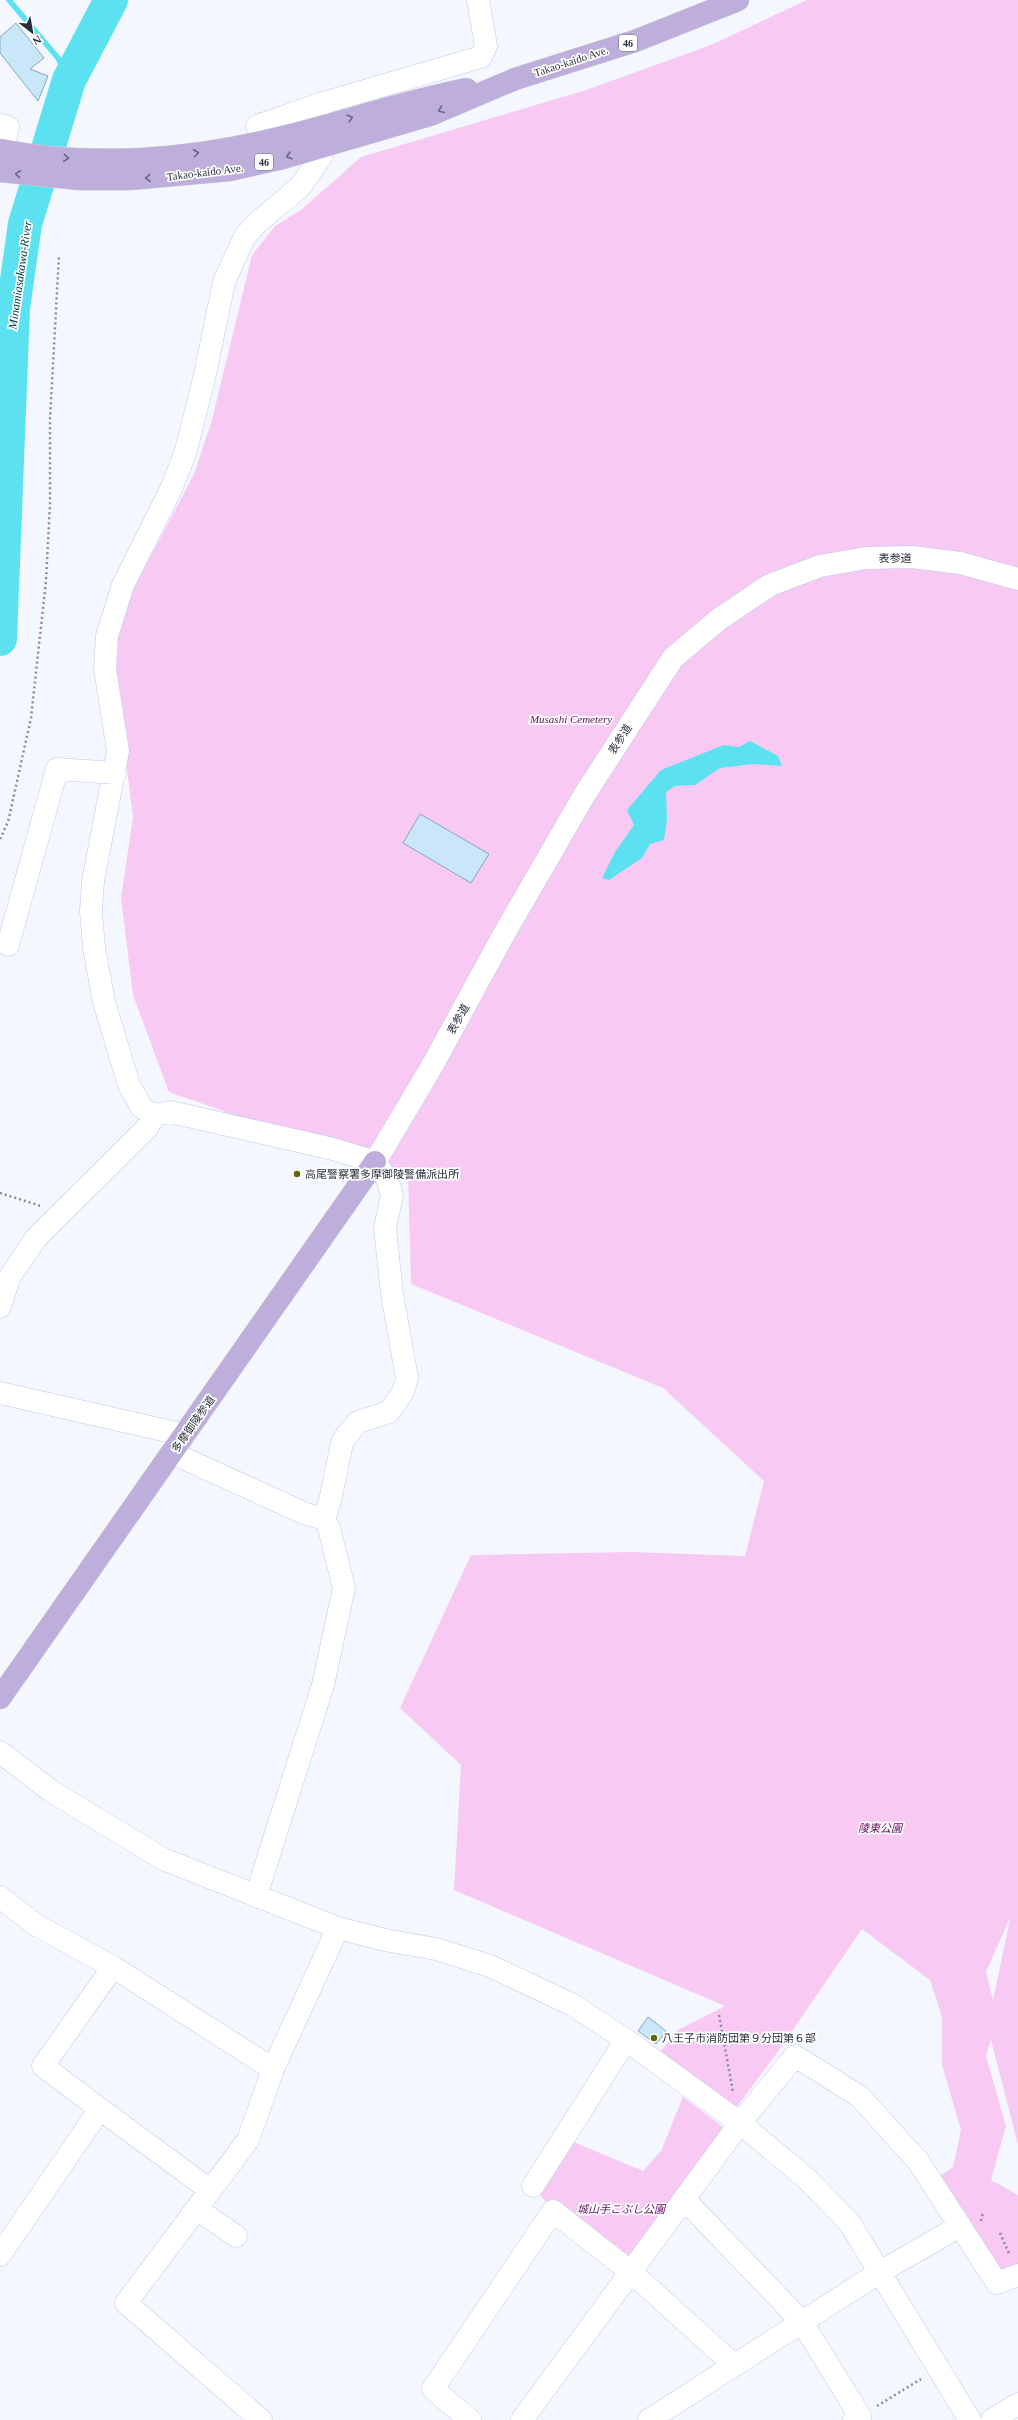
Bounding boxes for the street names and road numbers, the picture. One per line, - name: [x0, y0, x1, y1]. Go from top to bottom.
- road number: 46: [619, 35, 637, 51]
- street label: Takao-kaido Ave.: [532, 43, 610, 79]
- road number: 46: [255, 154, 273, 170]
- street label: Takao-kaido Ave.: [166, 161, 244, 183]
- street label: 表参道: [879, 552, 912, 564]
- street label: 表参道: [606, 722, 634, 756]
- street label: 表参道: [445, 1002, 471, 1036]
- street label: 多摩御陵参道: [169, 1394, 217, 1454]

